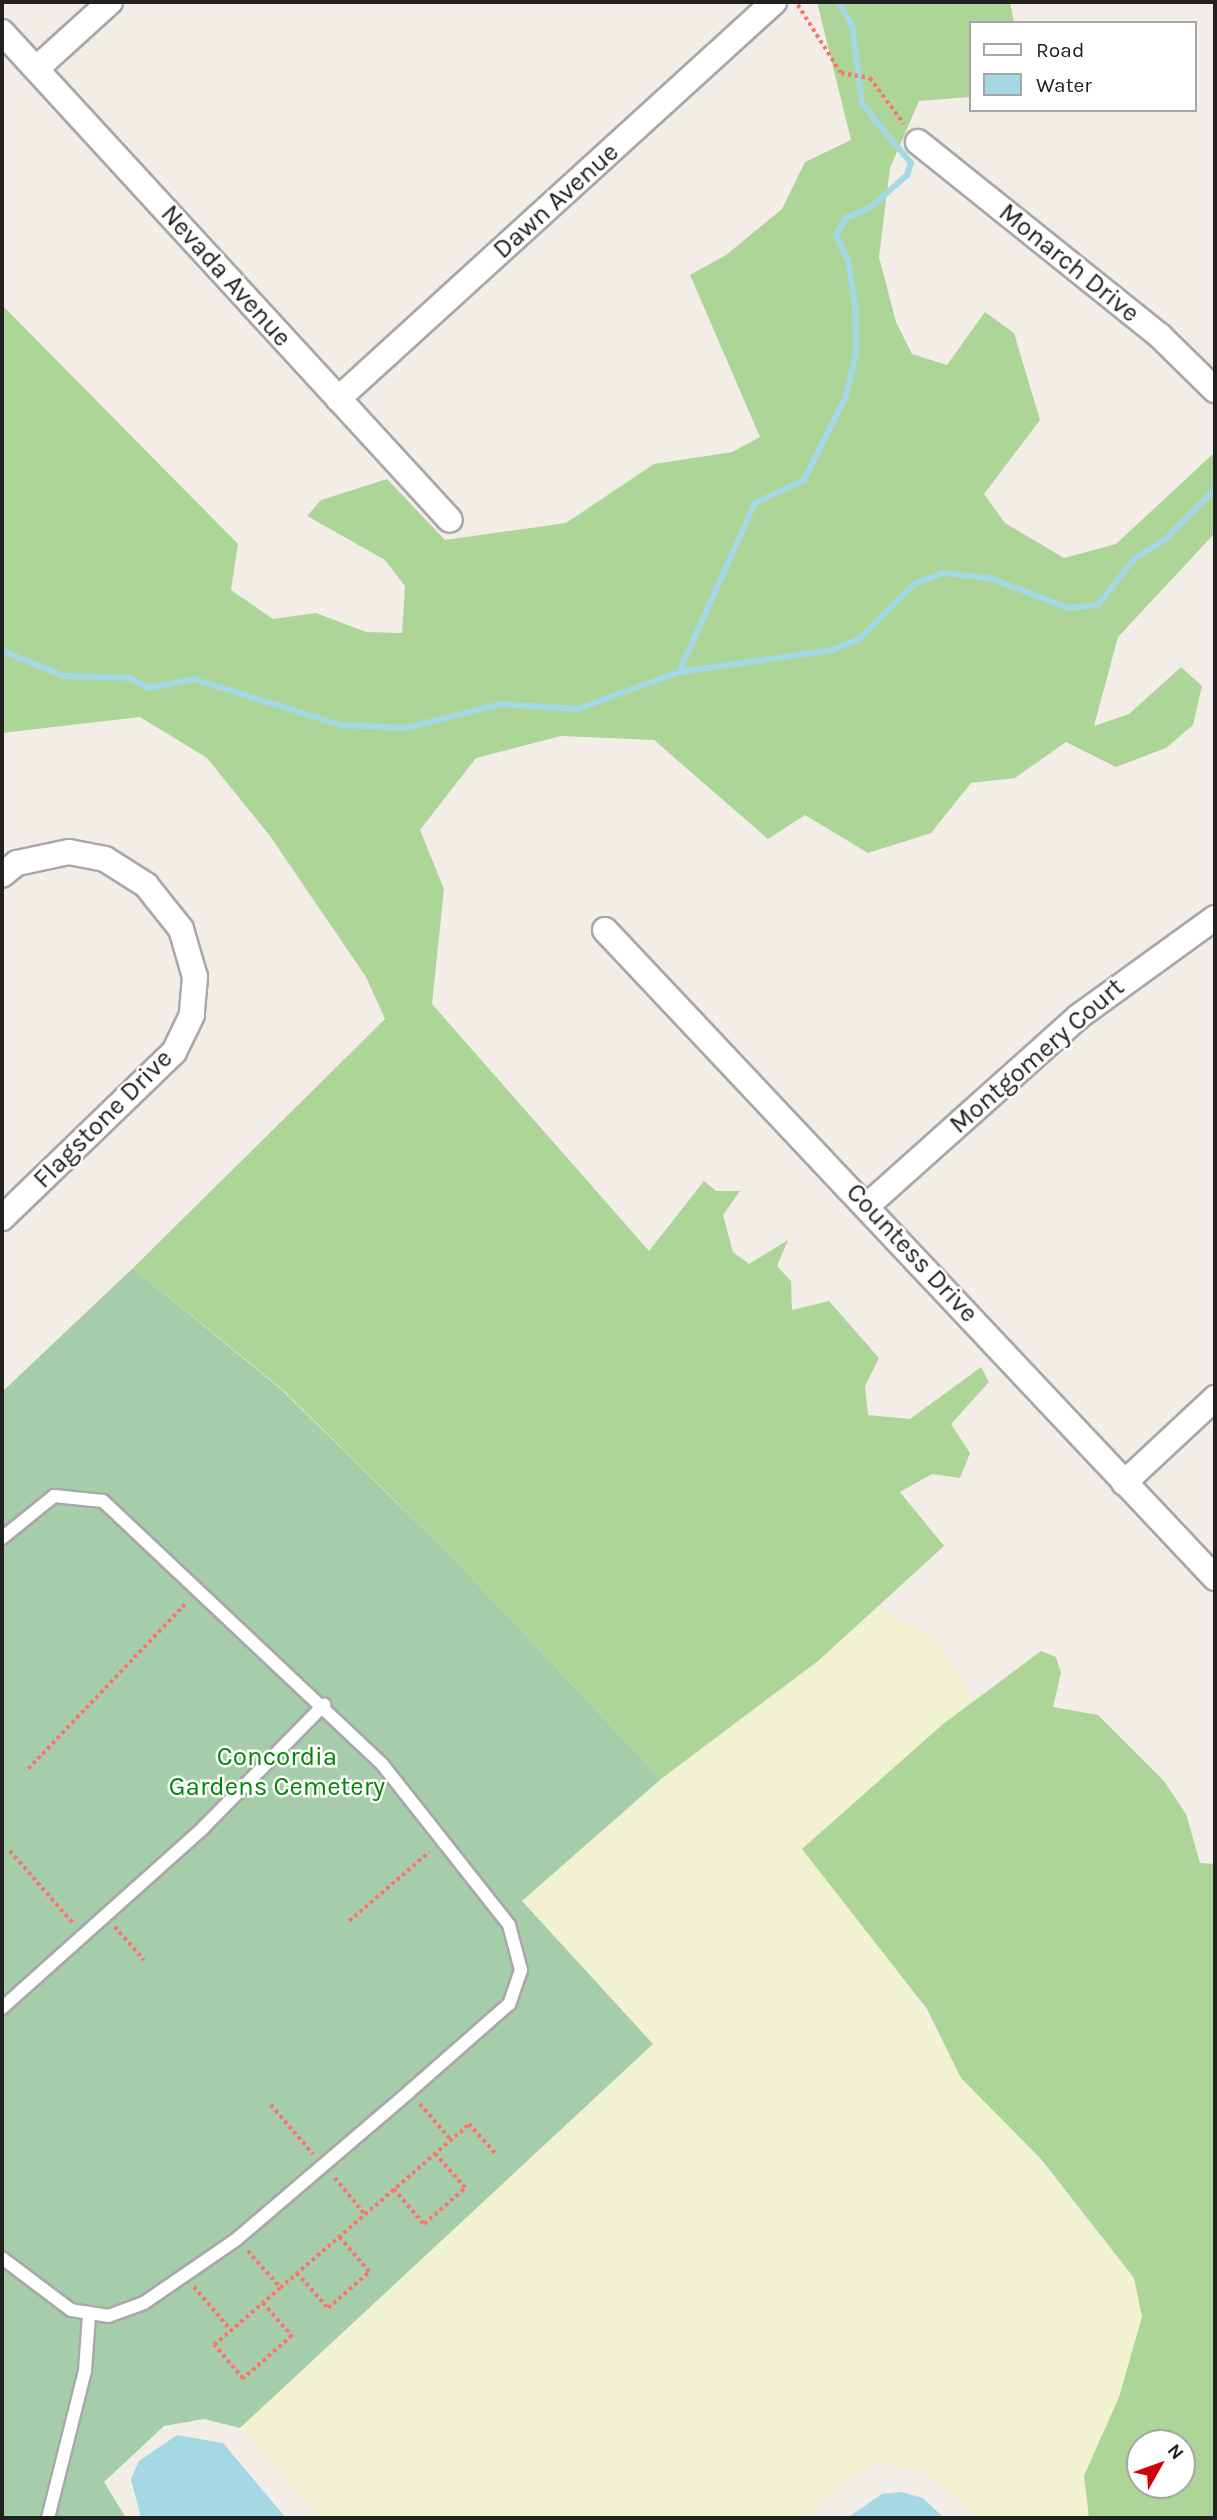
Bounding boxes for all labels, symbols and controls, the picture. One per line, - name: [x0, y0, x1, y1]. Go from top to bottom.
- legend: [968, 21, 1196, 112]
- text: Road: [1036, 38, 1084, 62]
- text: Water: [1036, 73, 1092, 97]
- street label: Dawn Avenue: [487, 137, 625, 265]
- street label: Monarch Drive: [992, 197, 1146, 329]
- street label: Nevada Avenue: [154, 199, 298, 353]
- street label: Montgomery Court: [943, 972, 1131, 1140]
- street label: Flagstone Drive: [27, 1043, 179, 1195]
- street label: Countess Drive: [840, 1177, 984, 1329]
- park label: Concordia Gardens Cemetery: [169, 1741, 385, 1802]
- north arrow: [1126, 2429, 1196, 2499]
- text: N: [1163, 2439, 1188, 2464]

